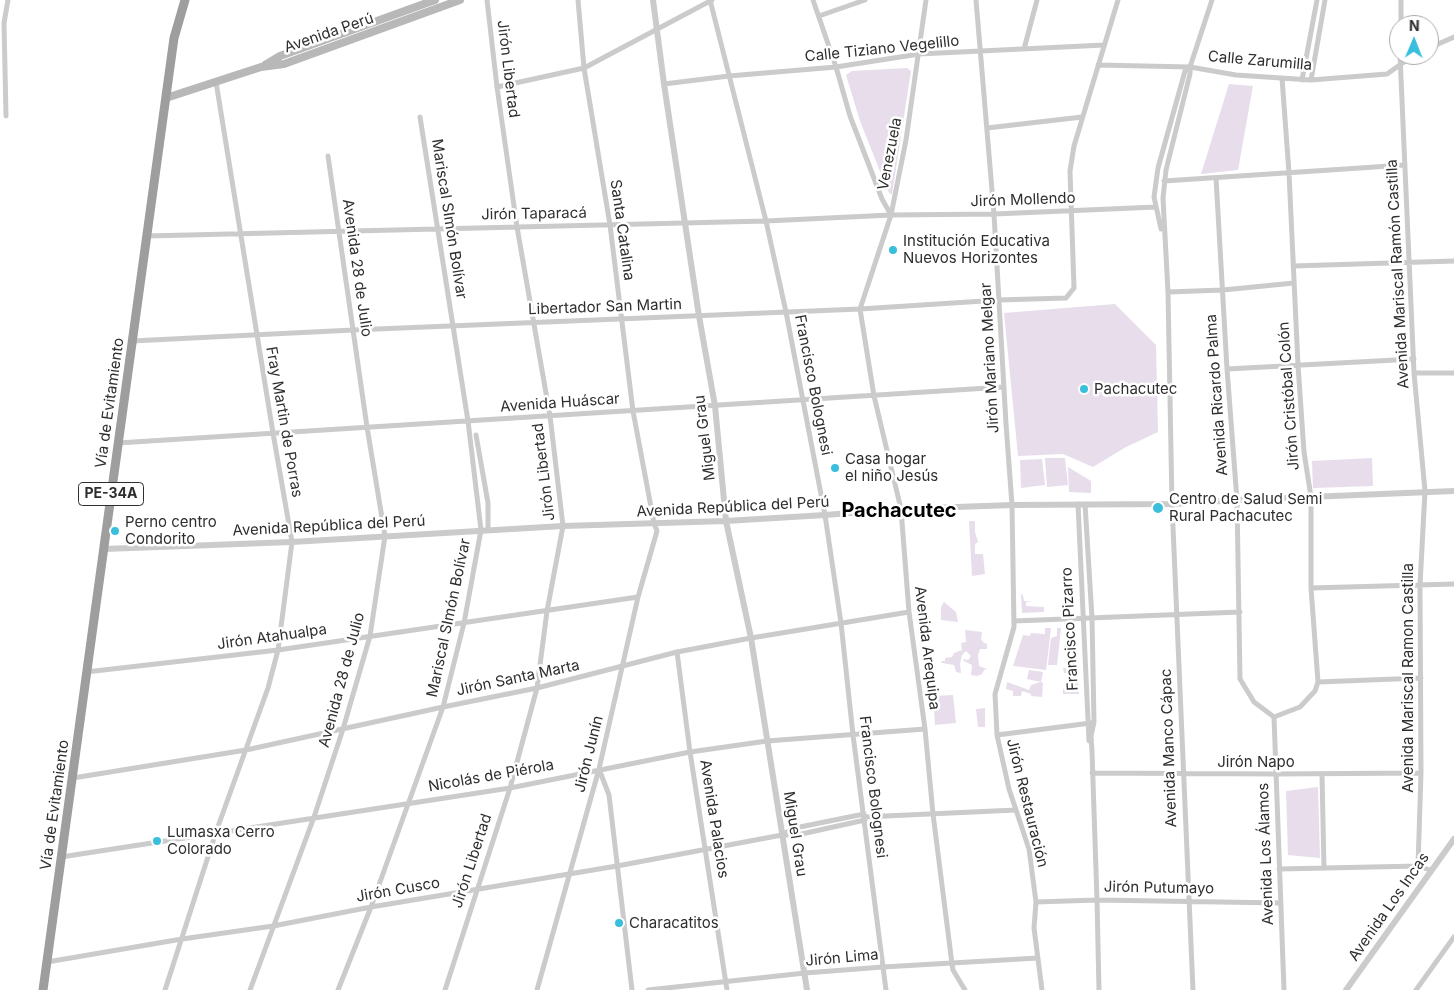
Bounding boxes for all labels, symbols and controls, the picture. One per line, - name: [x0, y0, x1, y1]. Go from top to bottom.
- street label: Avenida Perú: [282, 9, 376, 57]
- north arrow: [1389, 15, 1439, 65]
- text: N: [1409, 17, 1420, 34]
- street label: Jirón Libertad: [493, 19, 523, 119]
- street label: Calle Tiziano Vegelillo: [804, 32, 960, 66]
- street label: Calle Zarumilla: [1207, 47, 1313, 75]
- street label: Venezuela: [874, 116, 906, 192]
- street label: Mariscal SImón Bolívar: [427, 138, 471, 300]
- street label: Avenida Mariscal Ramón Castilla: [1383, 159, 1413, 389]
- street label: Santa Catalina: [606, 178, 638, 282]
- street label: Jirón Mollendo: [970, 189, 1076, 211]
- street label: Avenida 28 de Julio: [338, 198, 376, 338]
- street label: Jirón Taparacá: [481, 204, 587, 224]
- place label: Institución Educativa Nuevos Horizontes: [903, 232, 1050, 267]
- marker: Institución Educativa Nuevos Horizontes: [887, 244, 899, 256]
- street label: Jirón Mariano Melgar: [977, 282, 1003, 434]
- street label: Libertador San Martin: [528, 295, 682, 319]
- street label: Francisco Bolognesi: [791, 313, 835, 457]
- street label: Avenida Ricardo Palma: [1202, 314, 1232, 476]
- street label: Jirón Cristóbal Colón: [1275, 321, 1303, 471]
- street label: Vía de Evitamiento: [92, 337, 128, 469]
- street label: Fray Martin de Porras: [262, 345, 306, 499]
- place label: Pachacutec: [1094, 380, 1177, 398]
- marker: Pachacutec: [1078, 383, 1090, 395]
- street label: Avenida Huáscar: [500, 390, 620, 416]
- street label: Miguel Grau: [691, 394, 719, 482]
- street label: Jirón Libertad: [529, 422, 559, 522]
- place label: Casa hogar el niño Jesús: [845, 450, 938, 485]
- marker: Casa hogar el niño Jesús: [829, 462, 841, 474]
- road number: PE-34A: [78, 482, 144, 506]
- place label: Centro de Salud Semi Rural Pachacutec: [1169, 490, 1322, 525]
- street label: Avenida República del Perú: [636, 493, 830, 521]
- district label: Pachacutec: [841, 499, 957, 523]
- marker: Centro de Salud Semi Rural Pachacutec: [1151, 501, 1165, 515]
- street label: Avenida República del Perú: [232, 512, 426, 540]
- place label: Perno centro Condorito: [125, 513, 217, 548]
- marker: Perno centro Condorito: [109, 525, 121, 537]
- street label: Mariscal SImón Bolívar: [423, 537, 475, 699]
- street label: Avenida Mariscal Ramon Castilla: [1399, 563, 1417, 793]
- street label: Francisco Pizarro: [1058, 567, 1082, 691]
- street label: Avenida Arequipa: [910, 585, 944, 711]
- street label: Avenida 28 de Julio: [315, 611, 369, 749]
- street label: Jirón Atahualpa: [216, 620, 328, 654]
- street label: Jirón Santa Marta: [455, 656, 581, 700]
- street label: Avenida Manco Cápac: [1157, 668, 1181, 828]
- street label: Jirón Junín: [571, 714, 607, 794]
- street label: Francisco Bolognesi: [855, 715, 891, 859]
- street label: Jirón Restauración: [1002, 737, 1052, 869]
- street label: Vía de Evitamiento: [37, 739, 73, 871]
- street label: Jirón Napo: [1217, 753, 1295, 771]
- street label: Nicolás de Piérola: [427, 756, 555, 796]
- street label: Avenida Palacios: [696, 758, 732, 880]
- street label: Avenida Los Álamos: [1255, 782, 1277, 926]
- street label: Miguel Grau: [779, 790, 811, 878]
- street label: Jirón Libertad: [448, 812, 496, 910]
- place label: Lumasxa Cerro Colorado: [167, 823, 275, 858]
- marker: Lumasxa Cerro Colorado: [151, 835, 163, 847]
- street label: Avenida Los Incas: [1345, 849, 1433, 965]
- street label: Jirón Cusco: [355, 874, 441, 906]
- street label: Jirón Putumayo: [1104, 878, 1214, 898]
- place label: Characatitos: [629, 914, 719, 932]
- marker: Characatitos: [613, 917, 625, 929]
- street label: Jirón Lima: [805, 946, 879, 970]

